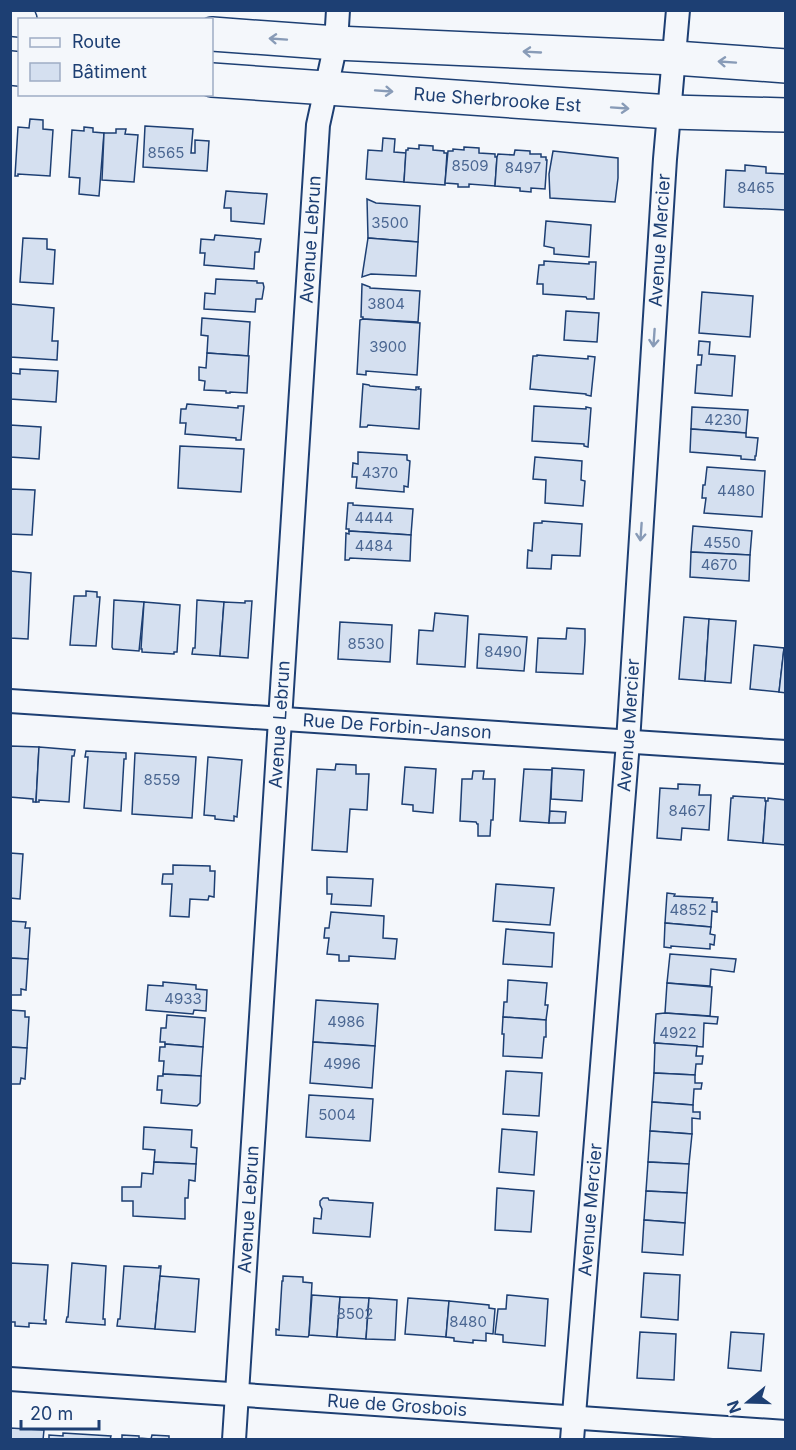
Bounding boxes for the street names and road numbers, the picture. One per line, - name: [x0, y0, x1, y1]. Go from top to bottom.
- street label: Rue Sherbrooke Est: [413, 83, 582, 116]
- street label: Avenue Mercier: [645, 173, 674, 308]
- street label: Avenue Lebrun: [296, 175, 325, 304]
- street label: Avenue Mercier: [613, 658, 643, 793]
- street label: Avenue Lebrun: [265, 660, 294, 789]
- street label: Rue De Forbin-Janson: [302, 709, 493, 743]
- street label: Avenue Mercier: [574, 1142, 606, 1277]
- street label: Avenue Lebrun: [234, 1145, 263, 1274]
- street label: Rue de Grosbois: [326, 1390, 468, 1420]

